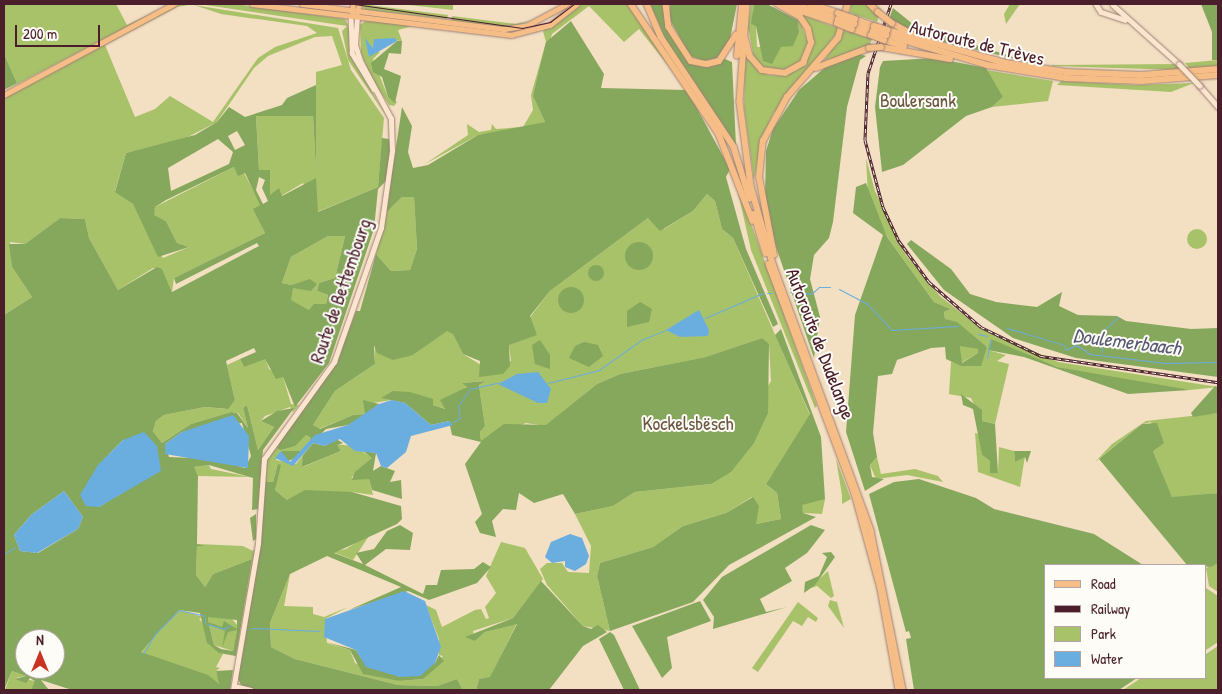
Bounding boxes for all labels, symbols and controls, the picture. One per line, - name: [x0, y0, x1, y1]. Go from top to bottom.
- scale bar: [18, 15, 102, 47]
- street label: Autoroute de Trèves: [907, 15, 1047, 71]
- text: 200 m: [23, 23, 57, 44]
- park label: Boulersank: [880, 90, 956, 112]
- street label: Route de Bettembourg: [306, 216, 376, 366]
- street label: Autoroute de Dudelange: [781, 265, 859, 423]
- water label: Doulemerbaach: [1072, 322, 1182, 360]
- park label: Kockelsbësch: [643, 413, 733, 435]
- legend: [1044, 564, 1207, 679]
- text: Road: [1091, 573, 1116, 594]
- text: Railway: [1091, 598, 1130, 619]
- text: Park: [1091, 623, 1116, 644]
- north arrow: [15, 629, 65, 679]
- text: N: [36, 630, 44, 649]
- text: Water: [1091, 648, 1123, 669]

